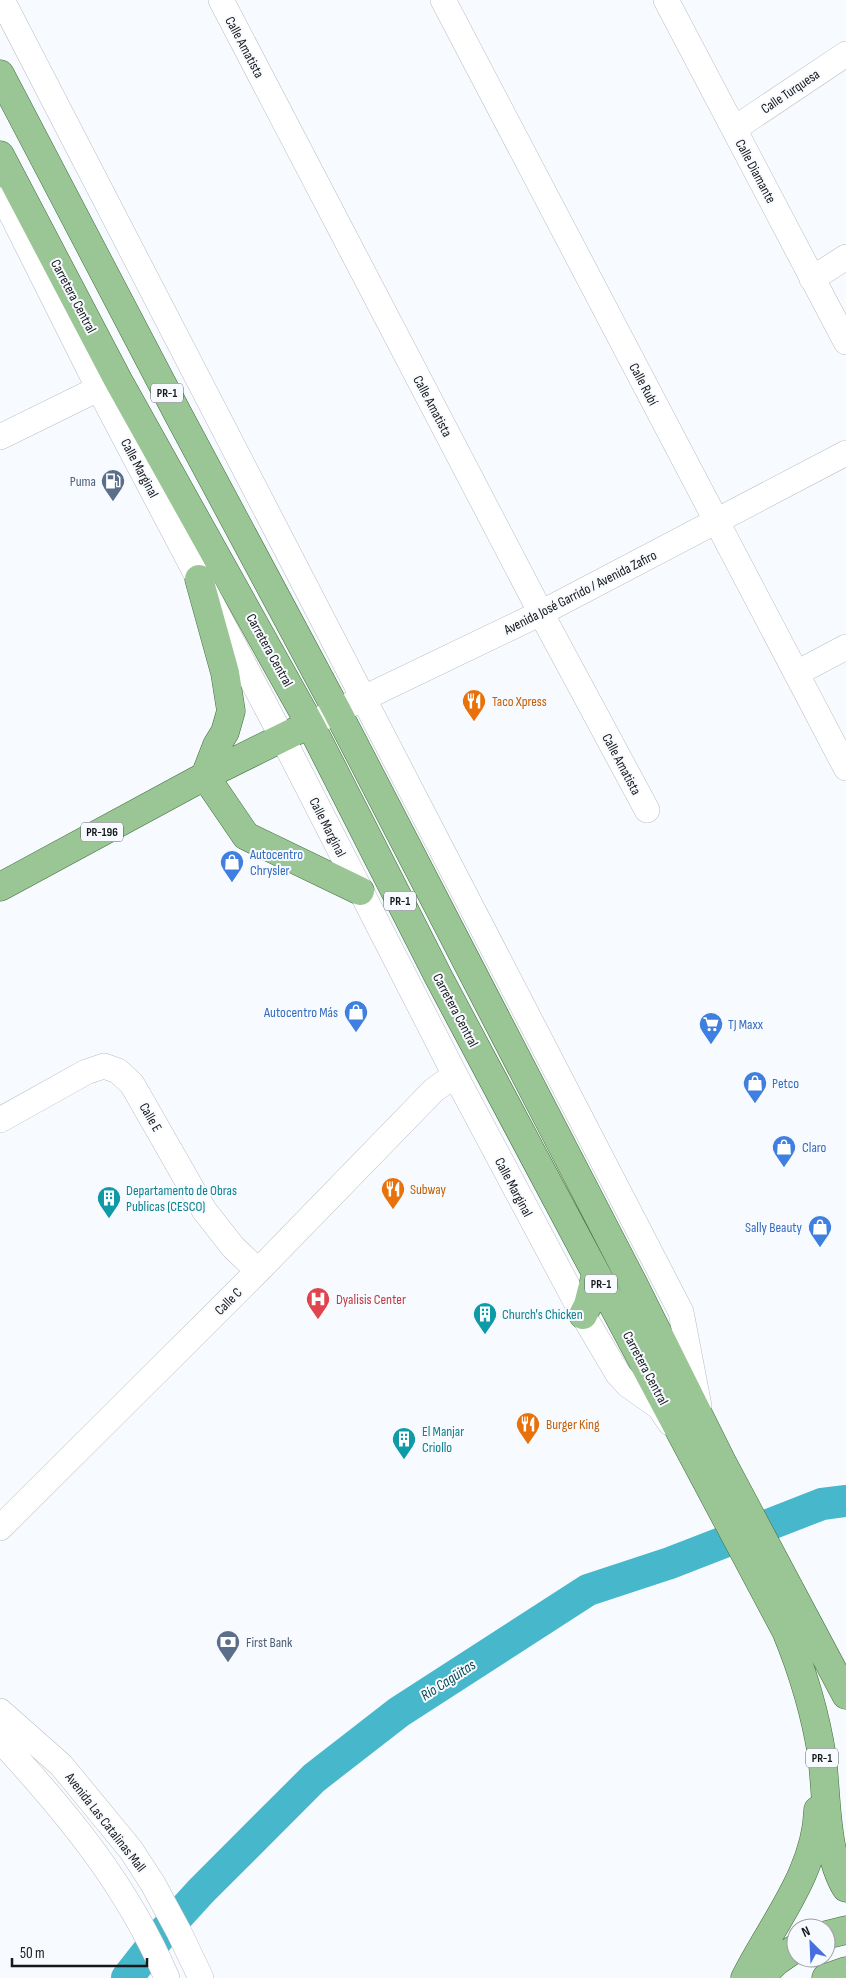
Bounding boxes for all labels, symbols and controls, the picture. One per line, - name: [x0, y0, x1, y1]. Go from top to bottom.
- street label: Calle Amatista: [221, 14, 268, 81]
- street label: Calle Turquesa: [758, 66, 823, 117]
- street label: Calle Diamante: [732, 136, 780, 206]
- street label: Carretera Central: [47, 256, 100, 336]
- street label: Calle Rubí: [625, 360, 662, 409]
- street label: Calle Amatista: [409, 373, 456, 440]
- road number: PR-1: [151, 383, 183, 402]
- street label: Calle Marginal: [117, 436, 162, 501]
- fuel station icon: Puma: [100, 468, 126, 502]
- place label: Puma: [70, 473, 96, 490]
- street label: Avenida José Garrido / Avenida Zafiro: [500, 546, 660, 639]
- street label: Carretera Central: [242, 611, 297, 690]
- restaurant icon: Taco Xpress: [461, 688, 487, 722]
- place label: Taco Xpress: [492, 693, 547, 710]
- street label: Calle Amatista: [598, 731, 645, 798]
- street label: Calle Marginal: [305, 795, 350, 860]
- road number: PR-196: [81, 822, 123, 842]
- place label: Autocentro Chrysler: [249, 846, 303, 879]
- shop icon: Autocentro Chrysler: [219, 849, 245, 883]
- road number: PR-1: [384, 891, 416, 910]
- street label: Carretera Central: [429, 970, 482, 1050]
- shop icon: Autocentro Más: [343, 999, 369, 1033]
- place label: Autocentro Más: [263, 1004, 338, 1021]
- supermarket icon: TJ Maxx: [698, 1011, 724, 1045]
- place label: TJ Maxx: [728, 1016, 764, 1033]
- shop icon: Petco: [742, 1070, 768, 1104]
- place label: Petco: [772, 1075, 799, 1092]
- street label: Calle E: [136, 1100, 166, 1135]
- shop icon: Claro: [771, 1134, 797, 1168]
- place label: Claro: [802, 1139, 827, 1156]
- street label: Calle Marginal: [491, 1155, 536, 1220]
- restaurant icon: Subway: [380, 1176, 406, 1210]
- place label: Subway: [410, 1181, 447, 1198]
- place label: Departamento de Obras Publicas (CESCO): [126, 1182, 237, 1215]
- building icon: Departamento de Obras Publicas (CESCO): [96, 1185, 122, 1219]
- shop icon: Sally Beauty: [807, 1214, 833, 1248]
- place label: Sally Beauty: [745, 1219, 803, 1236]
- road number: PR-1: [585, 1274, 617, 1294]
- street label: Calle C: [211, 1284, 246, 1319]
- hospital icon: Dyalisis Center: [305, 1286, 331, 1320]
- place label: Dyalisis Center: [336, 1291, 406, 1308]
- building icon: Church's Chicken: [472, 1301, 498, 1335]
- place label: Church's Chicken: [502, 1306, 583, 1323]
- street label: Carretera Central: [619, 1328, 672, 1408]
- restaurant icon: Burger King: [515, 1411, 541, 1445]
- place label: Burger King: [546, 1416, 600, 1433]
- place label: El Manjar Criollo: [422, 1423, 464, 1456]
- building icon: El Manjar Criollo: [391, 1426, 417, 1460]
- bank icon: First Bank: [215, 1629, 241, 1663]
- place label: First Bank: [246, 1634, 293, 1651]
- water label: Río Cagüitas: [417, 1655, 480, 1705]
- road number: PR-1: [806, 1749, 838, 1768]
- street label: Avenida Las Catalinas Mall: [61, 1769, 150, 1875]
- north arrow: [786, 1918, 836, 1968]
- text: N: [799, 1922, 813, 1941]
- scale bar: [12, 1936, 148, 1968]
- text: 50 m: [20, 1944, 45, 1963]

